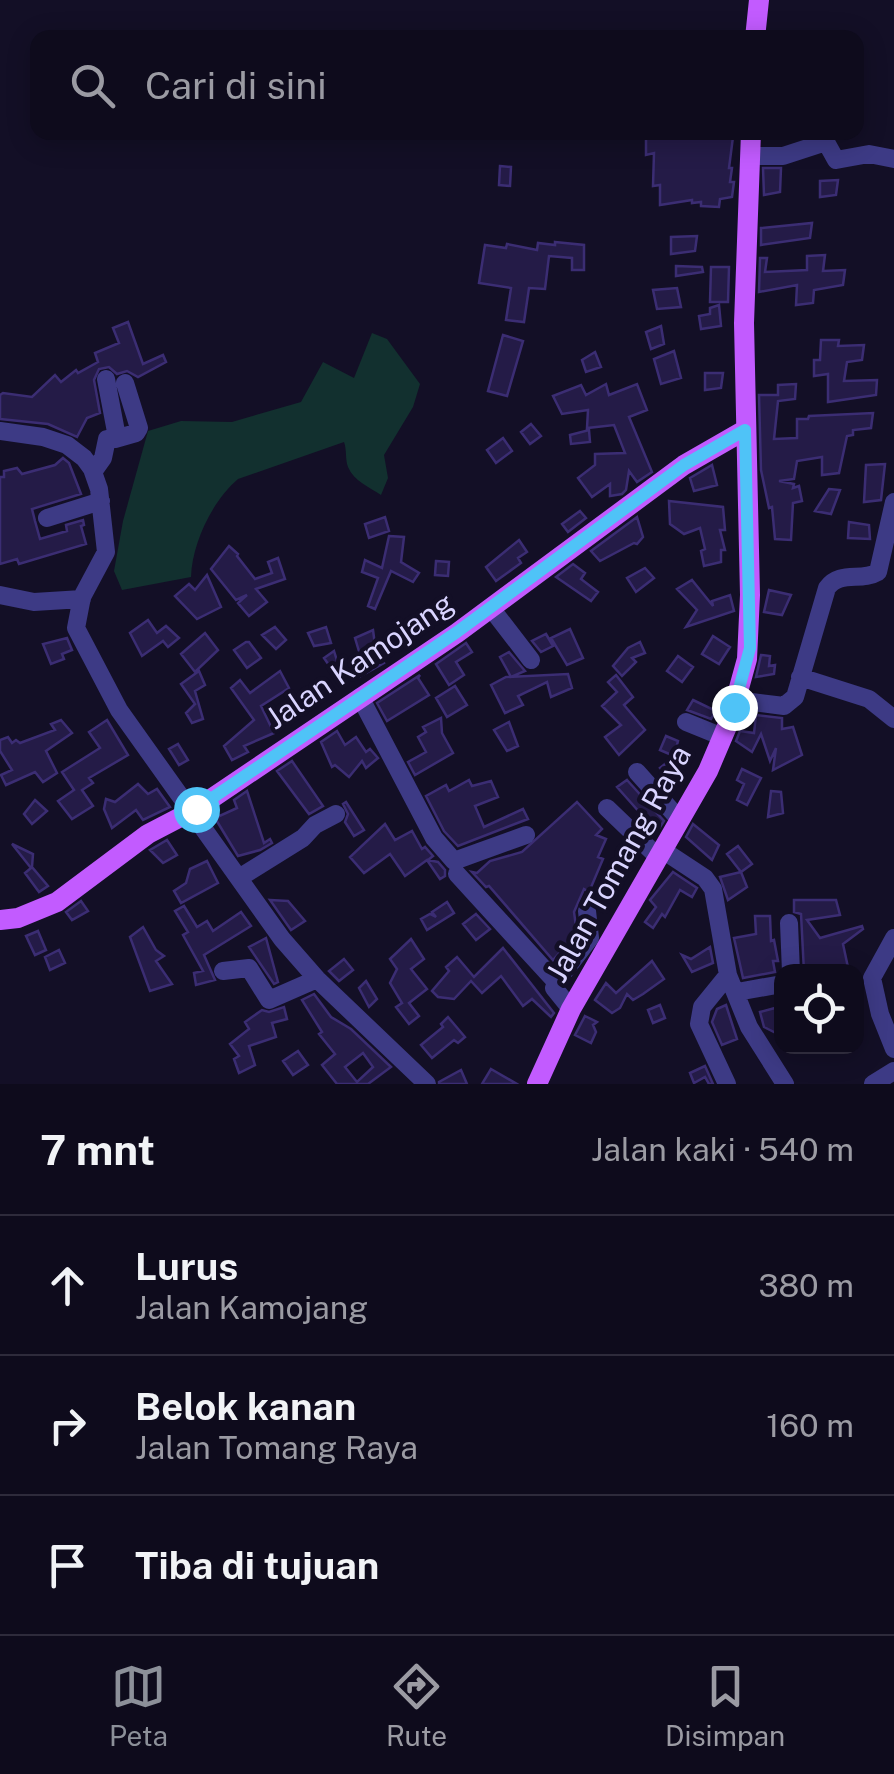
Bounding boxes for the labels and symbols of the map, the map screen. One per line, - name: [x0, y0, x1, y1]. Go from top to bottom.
- street label: Jalan Kamojang: [259, 584, 460, 736]
- route end: [712, 685, 758, 731]
- street label: Jalan Tomang Raya: [538, 739, 698, 988]
- route start: [174, 787, 220, 833]

